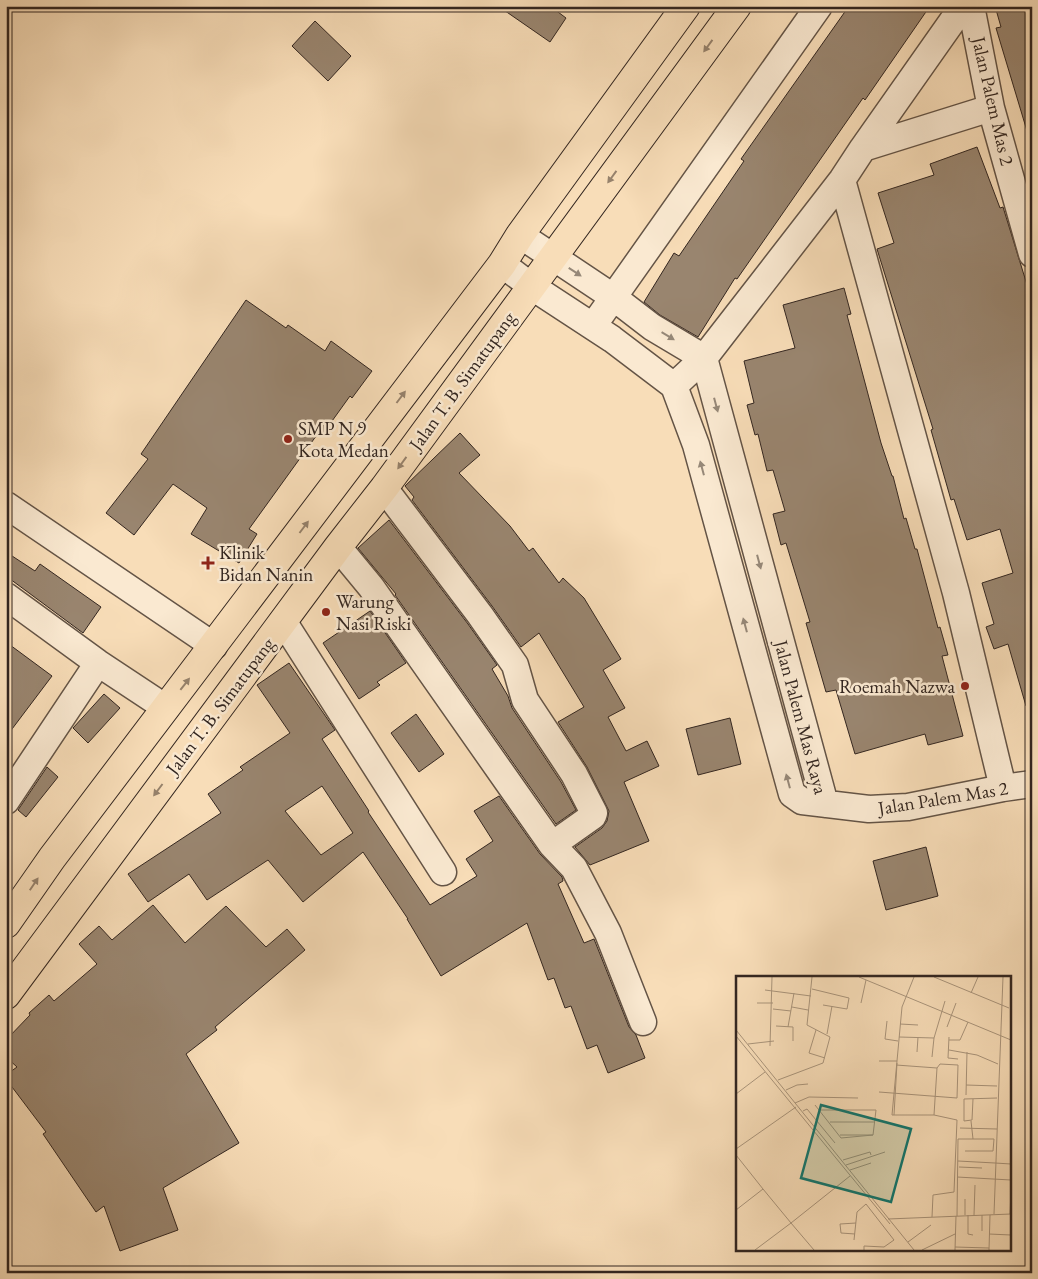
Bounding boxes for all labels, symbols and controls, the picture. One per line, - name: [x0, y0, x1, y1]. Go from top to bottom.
- street label: Jalan Palem Mas 2: [966, 32, 1020, 168]
- one-way arrow: [703, 39, 713, 52]
- one-way arrow: [607, 170, 617, 183]
- one-way arrow: [568, 268, 581, 277]
- street label: Jalan T. B. Simatupang: [402, 306, 521, 457]
- one-way arrow: [661, 332, 674, 341]
- one-way arrow: [396, 391, 407, 404]
- one-way arrow: [713, 398, 721, 413]
- place label: SMP N 9 Kota Medan: [298, 416, 389, 463]
- marker: SMP N 9 Kota Medan: [282, 433, 294, 445]
- one-way arrow: [397, 456, 408, 469]
- one-way arrow: [698, 460, 706, 475]
- one-way arrow: [298, 521, 309, 534]
- place label: Klinik Bidan Nanin: [219, 540, 313, 587]
- one-way arrow: [755, 554, 763, 569]
- marker: Klinik Bidan Nanin: [201, 556, 215, 570]
- place label: Warung Nasi Riski: [336, 589, 411, 636]
- marker: Warung Nasi Riski: [320, 606, 332, 618]
- one-way arrow: [741, 617, 749, 632]
- street label: Jalan T. B. Simatupang: [159, 632, 280, 781]
- street label: Jalan Palem Mas Raya: [768, 635, 834, 797]
- place label: Roemah Nazwa: [839, 674, 955, 699]
- one-way arrow: [179, 678, 190, 691]
- marker: Roemah Nazwa: [959, 680, 971, 692]
- one-way arrow: [784, 774, 792, 789]
- street label: Jalan Palem Mas 2: [874, 775, 1010, 821]
- one-way arrow: [153, 783, 164, 796]
- one-way arrow: [30, 877, 39, 891]
- inset map: [736, 976, 1010, 1252]

